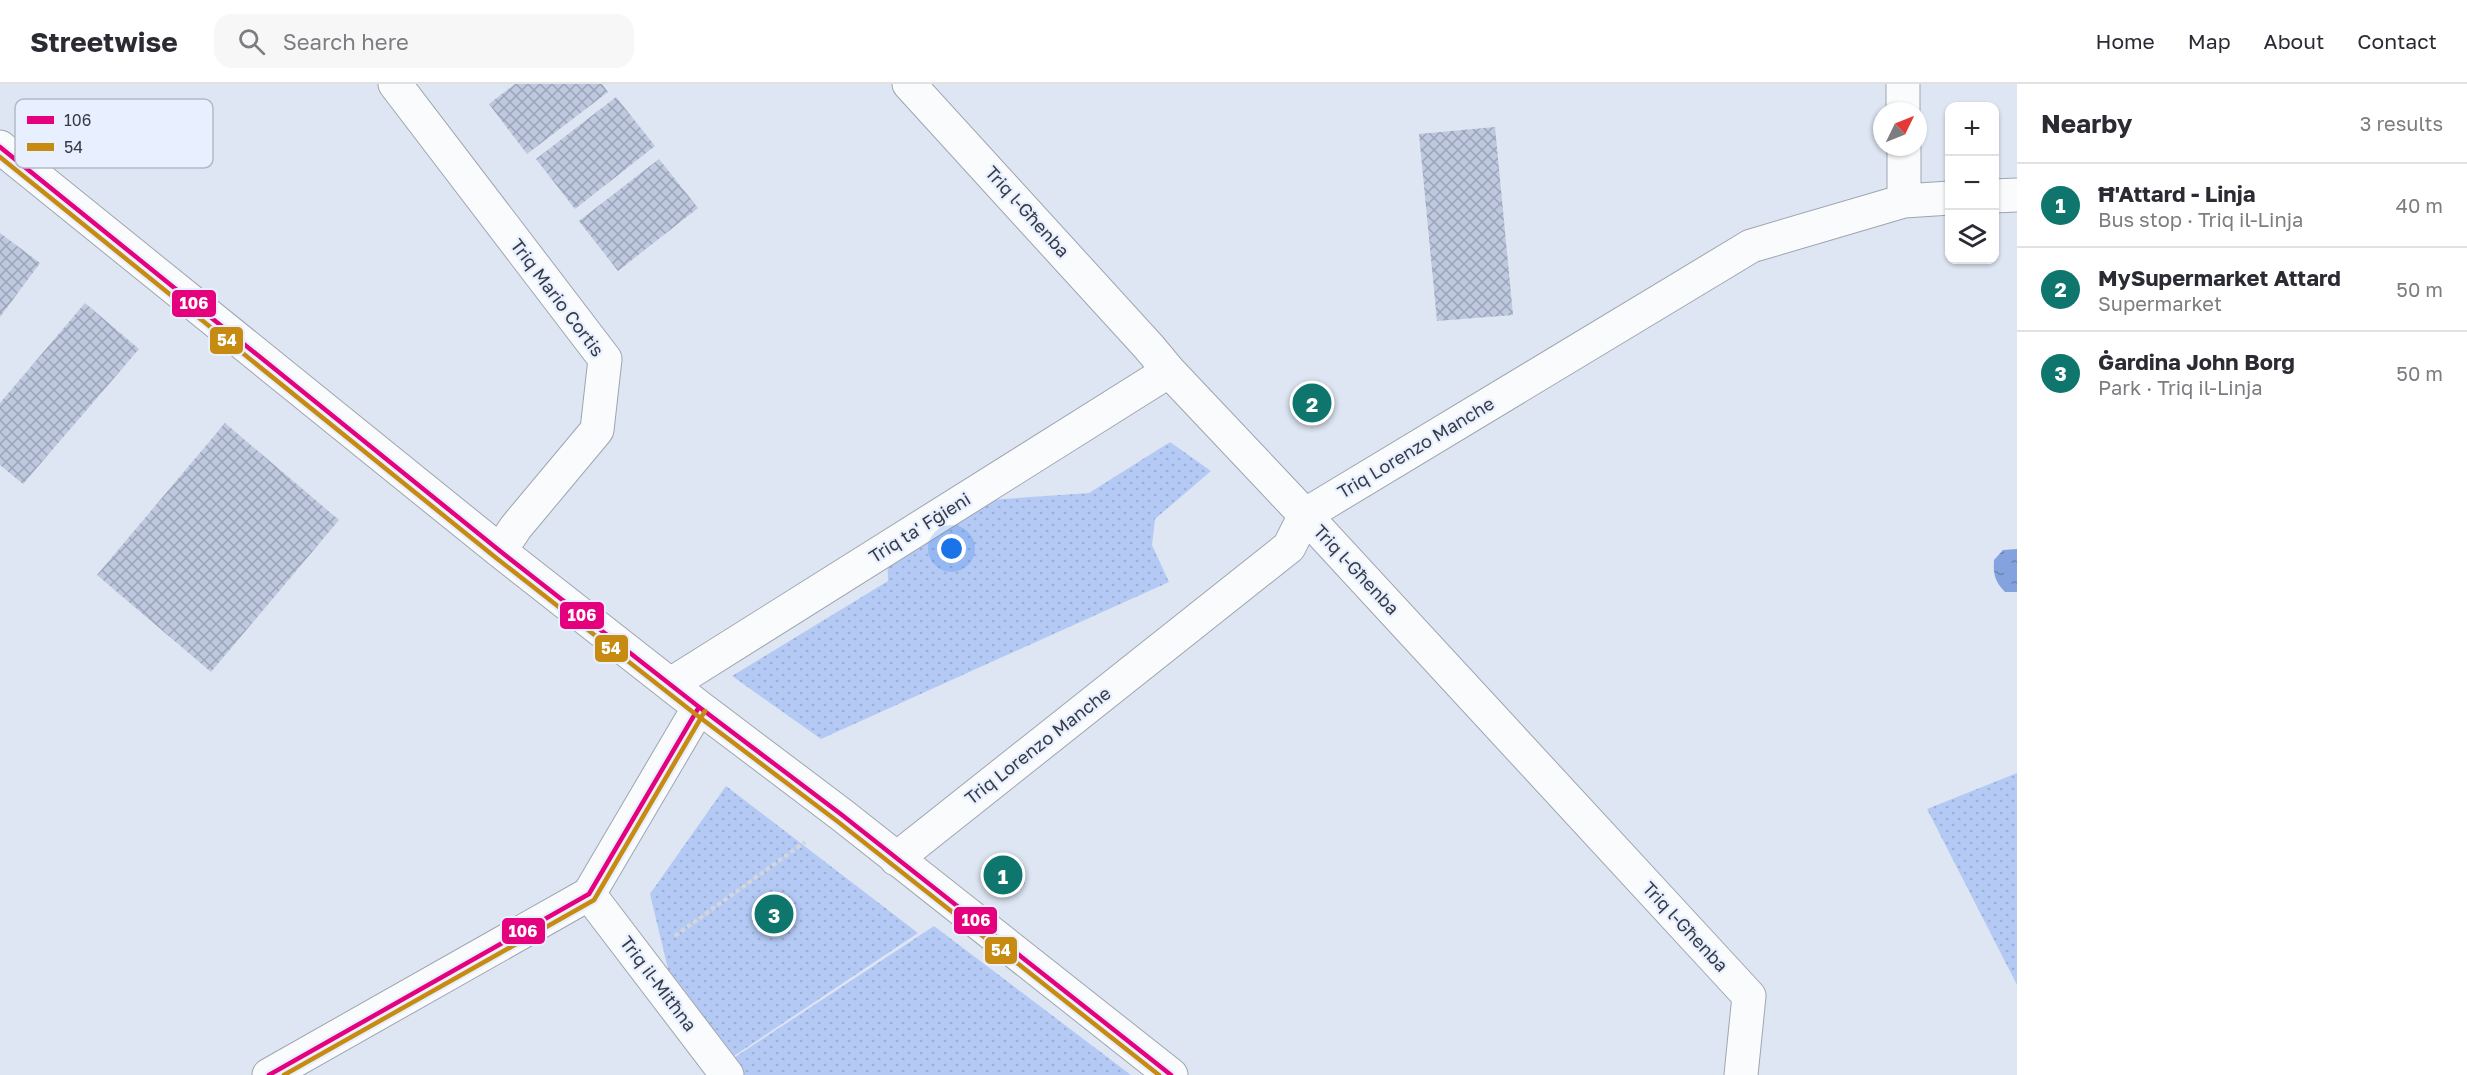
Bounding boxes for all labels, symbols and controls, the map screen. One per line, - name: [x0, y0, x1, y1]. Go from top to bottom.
- search box: [214, 14, 634, 68]
- text: Streetwise: [30, 25, 178, 58]
- icon: search: [235, 25, 268, 58]
- text: Search here: [283, 28, 409, 55]
- text: Home: [2095, 28, 2155, 54]
- text: Map: [2188, 28, 2231, 54]
- text: About: [2264, 28, 2324, 54]
- text: Contact: [2357, 28, 2437, 54]
- legend: [15, 99, 213, 168]
- north arrow: [1873, 102, 1927, 156]
- map controls: [1945, 102, 1999, 264]
- button: +: [1945, 102, 1999, 156]
- text: Nearby: [2041, 108, 2132, 139]
- text: 106: [64, 110, 91, 130]
- text: 3 results: [2360, 111, 2443, 135]
- text: 54: [64, 137, 83, 157]
- button: −: [1945, 156, 1999, 210]
- street label: Triq l-Għenba: [981, 161, 1075, 262]
- text: Ħ'Attard - Linja: [2098, 180, 2255, 207]
- text: 1: [2055, 193, 2066, 217]
- text: 40 m: [2396, 193, 2443, 217]
- text: Bus stop · Triq il-Linja: [2098, 207, 2303, 231]
- button: layers: [1945, 210, 1999, 264]
- street label: Triq Mario Cortis: [506, 234, 609, 361]
- text: MySupermarket Attard: [2098, 264, 2341, 291]
- text: 2: [2054, 277, 2067, 301]
- text: 50 m: [2396, 277, 2443, 301]
- line badge: 106: [171, 289, 217, 318]
- text: Supermarket: [2098, 291, 2222, 315]
- text: 106: [180, 293, 208, 313]
- line badge: 54: [209, 326, 244, 355]
- text: 54: [217, 330, 237, 350]
- text: Ġardina John Borg: [2098, 348, 2295, 375]
- text: 3: [2054, 361, 2067, 385]
- text: 50 m: [2396, 361, 2443, 385]
- text: Park · Triq il-Linja: [2098, 375, 2263, 399]
- pin: 2: [1292, 380, 1332, 426]
- street label: Triq Lorenzo Manche: [1333, 392, 1498, 503]
- street label: Triq ta' Fġieni: [865, 487, 974, 567]
- street label: Triq l-Għenba: [1309, 520, 1404, 619]
- your location: [937, 534, 966, 563]
- line badge: 106: [559, 601, 605, 630]
- text: 106: [568, 605, 596, 625]
- line badge: 54: [594, 634, 629, 663]
- text: 54: [601, 638, 621, 658]
- street label: Triq Lorenzo Manche: [960, 682, 1115, 809]
- pin: 1: [984, 852, 1022, 898]
- street label: Triq l-Għenba: [1638, 877, 1733, 976]
- pin: 3: [754, 892, 794, 936]
- line badge: 106: [953, 906, 998, 935]
- text: 106: [962, 910, 990, 930]
- line badge: 106: [501, 917, 546, 945]
- text: 106: [509, 921, 537, 941]
- street label: Triq il-Mitħna: [616, 931, 702, 1035]
- line badge: 54: [984, 936, 1018, 965]
- text: 54: [991, 940, 1011, 960]

